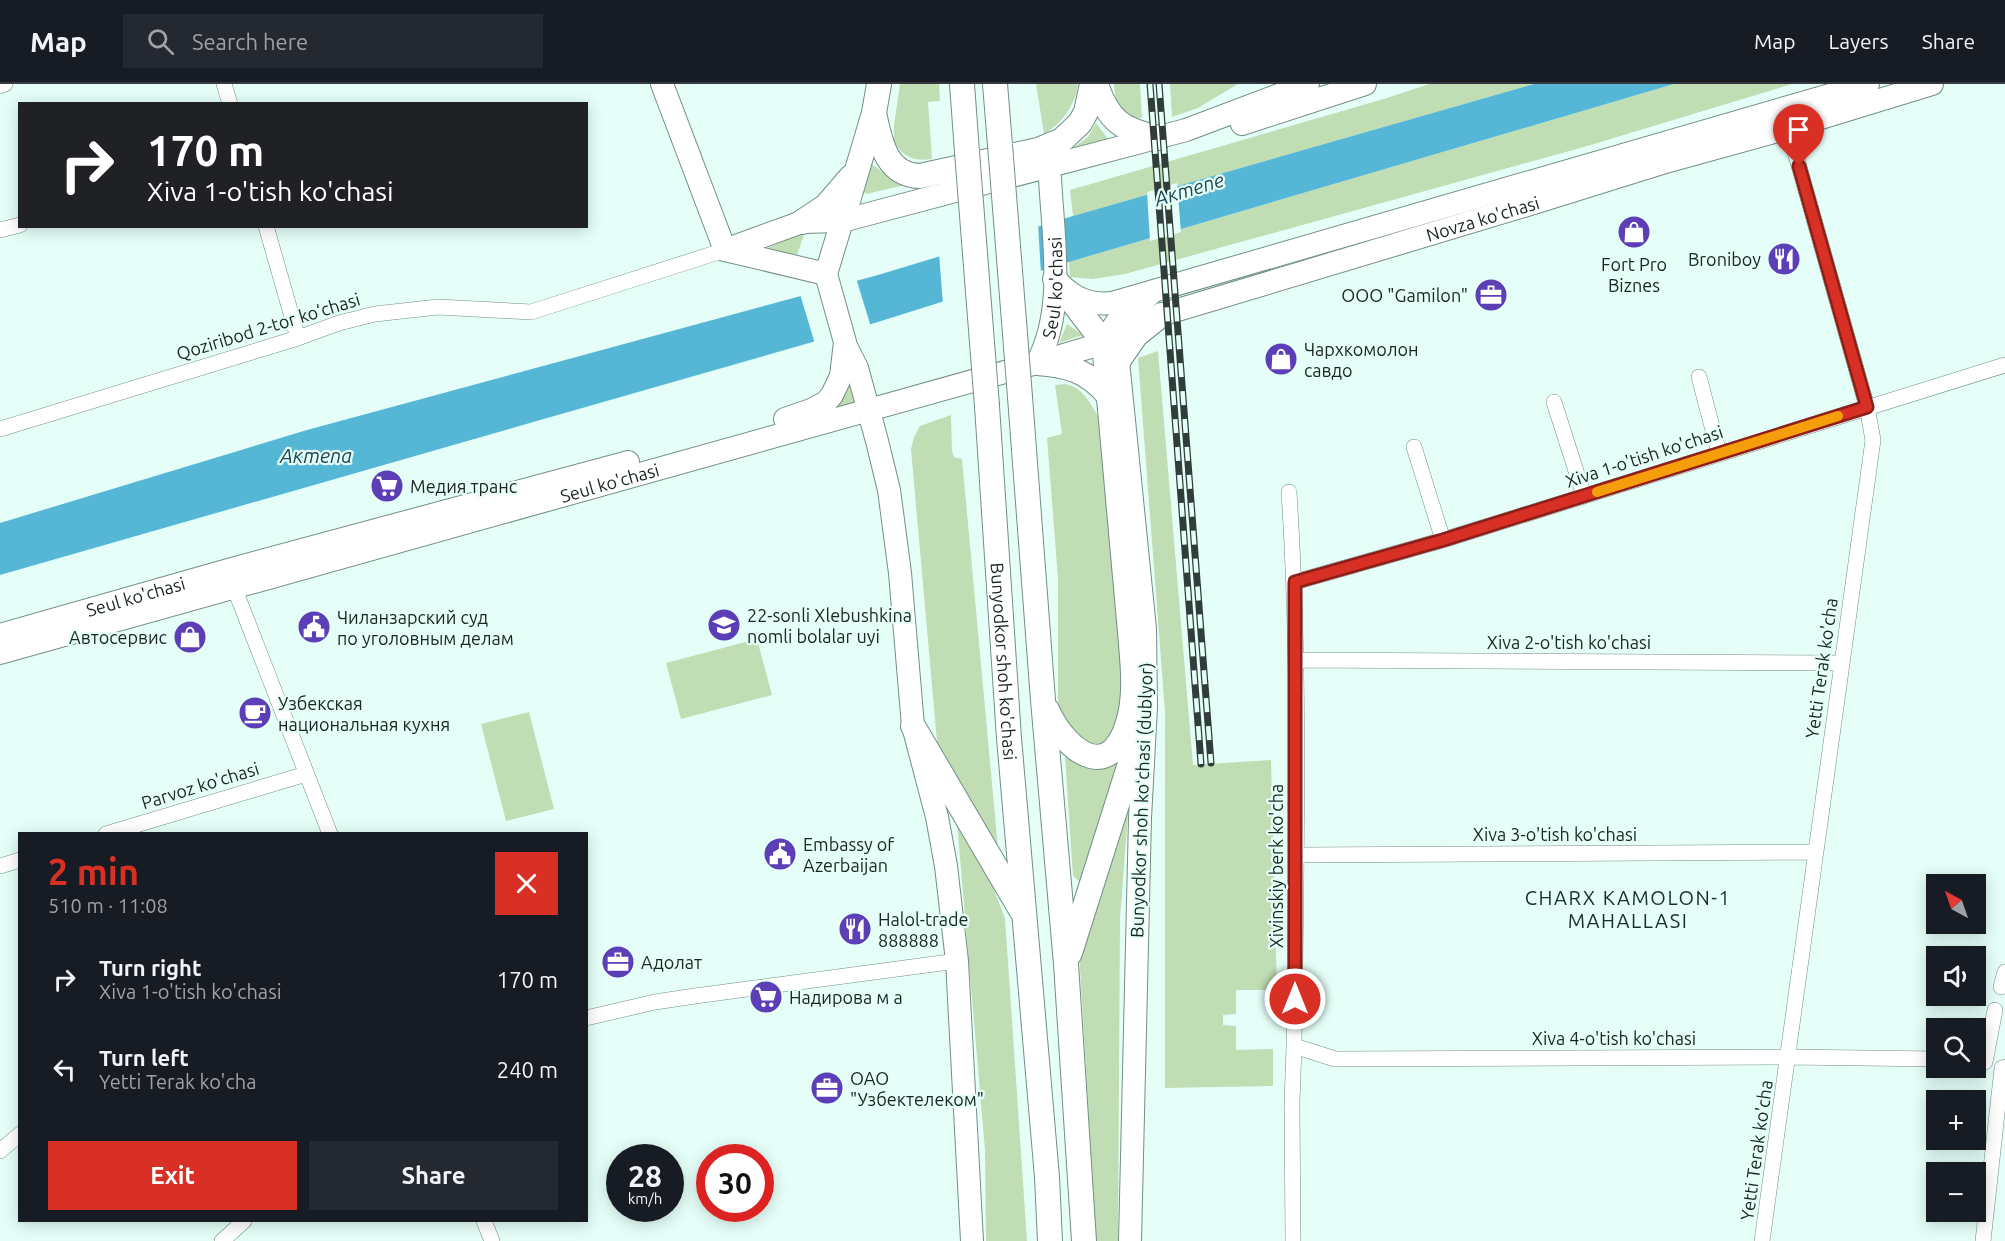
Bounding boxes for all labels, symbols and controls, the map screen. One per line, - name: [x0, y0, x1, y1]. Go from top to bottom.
- search box: [123, 14, 543, 68]
- icon: search: [144, 25, 177, 58]
- text: Map: [30, 26, 87, 57]
- text: Search here: [192, 29, 308, 54]
- text: Map: [1754, 29, 1795, 53]
- text: Layers: [1828, 29, 1889, 53]
- text: Share: [1922, 29, 1975, 53]
- pin: [1773, 104, 1824, 166]
- icon: arrive: [1782, 113, 1815, 146]
- icon: right: [48, 126, 126, 204]
- text: 170 m: [147, 127, 264, 174]
- water label: Актепе: [1151, 168, 1226, 211]
- text: Xiva 1-o'tish ko'chasi: [147, 176, 394, 206]
- street label: Novza ko'chasi: [1424, 192, 1542, 245]
- shop icon: Fort Pro Biznes: [1616, 214, 1652, 250]
- street label: Seul ko'chasi: [1038, 236, 1066, 341]
- restaurant icon: Broniboy: [1766, 241, 1802, 277]
- place label: Broniboy: [1688, 249, 1761, 269]
- place label: Fort Pro Biznes: [1601, 254, 1667, 295]
- office icon: ООО "Gamilon": [1473, 277, 1509, 313]
- place label: ООО "Gamilon": [1341, 285, 1468, 305]
- street label: Qoziribod 2-tor ko‘chasi: [174, 289, 363, 364]
- place label: Чархкомолон савдо: [1304, 339, 1418, 380]
- shop icon: Чархкомолон савдо: [1263, 341, 1299, 377]
- street label: Xiva 1-o'tish ko'chasi: [1563, 421, 1725, 491]
- water label: Актепа: [279, 444, 352, 467]
- street label: Seul ko'chasi: [558, 459, 661, 506]
- supermarket icon: Медия транс: [369, 468, 405, 504]
- place label: Медия транс: [410, 476, 517, 496]
- street label: Bunyodkor shoh ko'chasi: [987, 562, 1021, 761]
- street label: Seul ko'chasi: [84, 573, 187, 620]
- street label: Yetti Terak ko'cha: [1801, 596, 1841, 740]
- place label: 22-sonli Xlebushkina nomli bolalar uyi: [747, 605, 912, 646]
- place label: Чиланзарский суд по уголовным делам: [337, 607, 514, 648]
- school or university icon: 22-sonli Xlebushkina nomli bolalar uyi: [706, 607, 742, 643]
- public building icon: Чиланзарский суд по уголовным делам: [296, 609, 332, 645]
- shop icon: Автосервис: [172, 619, 208, 655]
- place label: Автосервис: [69, 627, 167, 647]
- street label: Xiva 2-o'tish ko'chasi: [1487, 632, 1651, 652]
- street label: Bunyodkor shoh koʻchasi (dublyor): [1126, 662, 1157, 938]
- place label: Узбекская национальная кухня: [278, 693, 450, 734]
- cafe icon: Узбекская национальная кухня: [237, 695, 273, 731]
- street label: Parvoz ko'chasi: [139, 758, 261, 812]
- street label: Xivinskiy berk ko'cha: [1266, 784, 1286, 948]
- street label: Xiva 3-o'tish ko'chasi: [1473, 824, 1637, 844]
- place label: Embassy of Azerbaijan: [803, 834, 894, 875]
- public building icon: Embassy of Azerbaijan: [762, 836, 798, 872]
- text: 2 min: [48, 851, 139, 892]
- button: close: [495, 852, 558, 915]
- north arrow: [1926, 874, 1986, 934]
- map controls: [1926, 874, 1986, 1222]
- district label: CHARX KAMOLON-1 MAHALLASI: [1525, 886, 1731, 932]
- text: 510 m · 11:08: [48, 894, 168, 917]
- place label: Halol-trade 888888: [878, 909, 969, 950]
- restaurant icon: Halol-trade 888888: [837, 911, 873, 947]
- office icon: Адолат: [600, 944, 636, 980]
- button: sound: [1926, 946, 1986, 1006]
- place label: Адолат: [641, 952, 702, 972]
- text: Turn right: [99, 955, 201, 980]
- icon: right: [48, 963, 81, 996]
- text: 170 m: [497, 967, 558, 992]
- position arrow: [1263, 967, 1327, 1031]
- supermarket icon: Надирова м а: [748, 979, 784, 1015]
- text: Xiva 1-o'tish ko'chasi: [99, 980, 282, 1003]
- place label: Надирова м а: [789, 987, 903, 1007]
- button: search: [1926, 1018, 1986, 1078]
- street label: Xiva 4-o'tish ko'chasi: [1532, 1028, 1696, 1048]
- text: Turn left: [99, 1045, 189, 1070]
- icon: left: [48, 1053, 81, 1086]
- text: 240 m: [497, 1057, 558, 1082]
- place label: ОАО "Узбектелеком": [850, 1068, 984, 1109]
- text: Yetti Terak ko'cha: [99, 1070, 256, 1093]
- office icon: ОАО "Узбектелеком": [809, 1070, 845, 1106]
- street label: Yetti Terak ko'cha: [1736, 1078, 1776, 1222]
- button: +: [1926, 1090, 1986, 1150]
- button: Exit: [48, 1141, 297, 1210]
- button: Share: [309, 1141, 558, 1210]
- speed limit sign: 30: [696, 1144, 774, 1222]
- text: 28: [628, 1159, 662, 1193]
- button: −: [1926, 1162, 1986, 1222]
- text: km/h: [628, 1190, 662, 1207]

